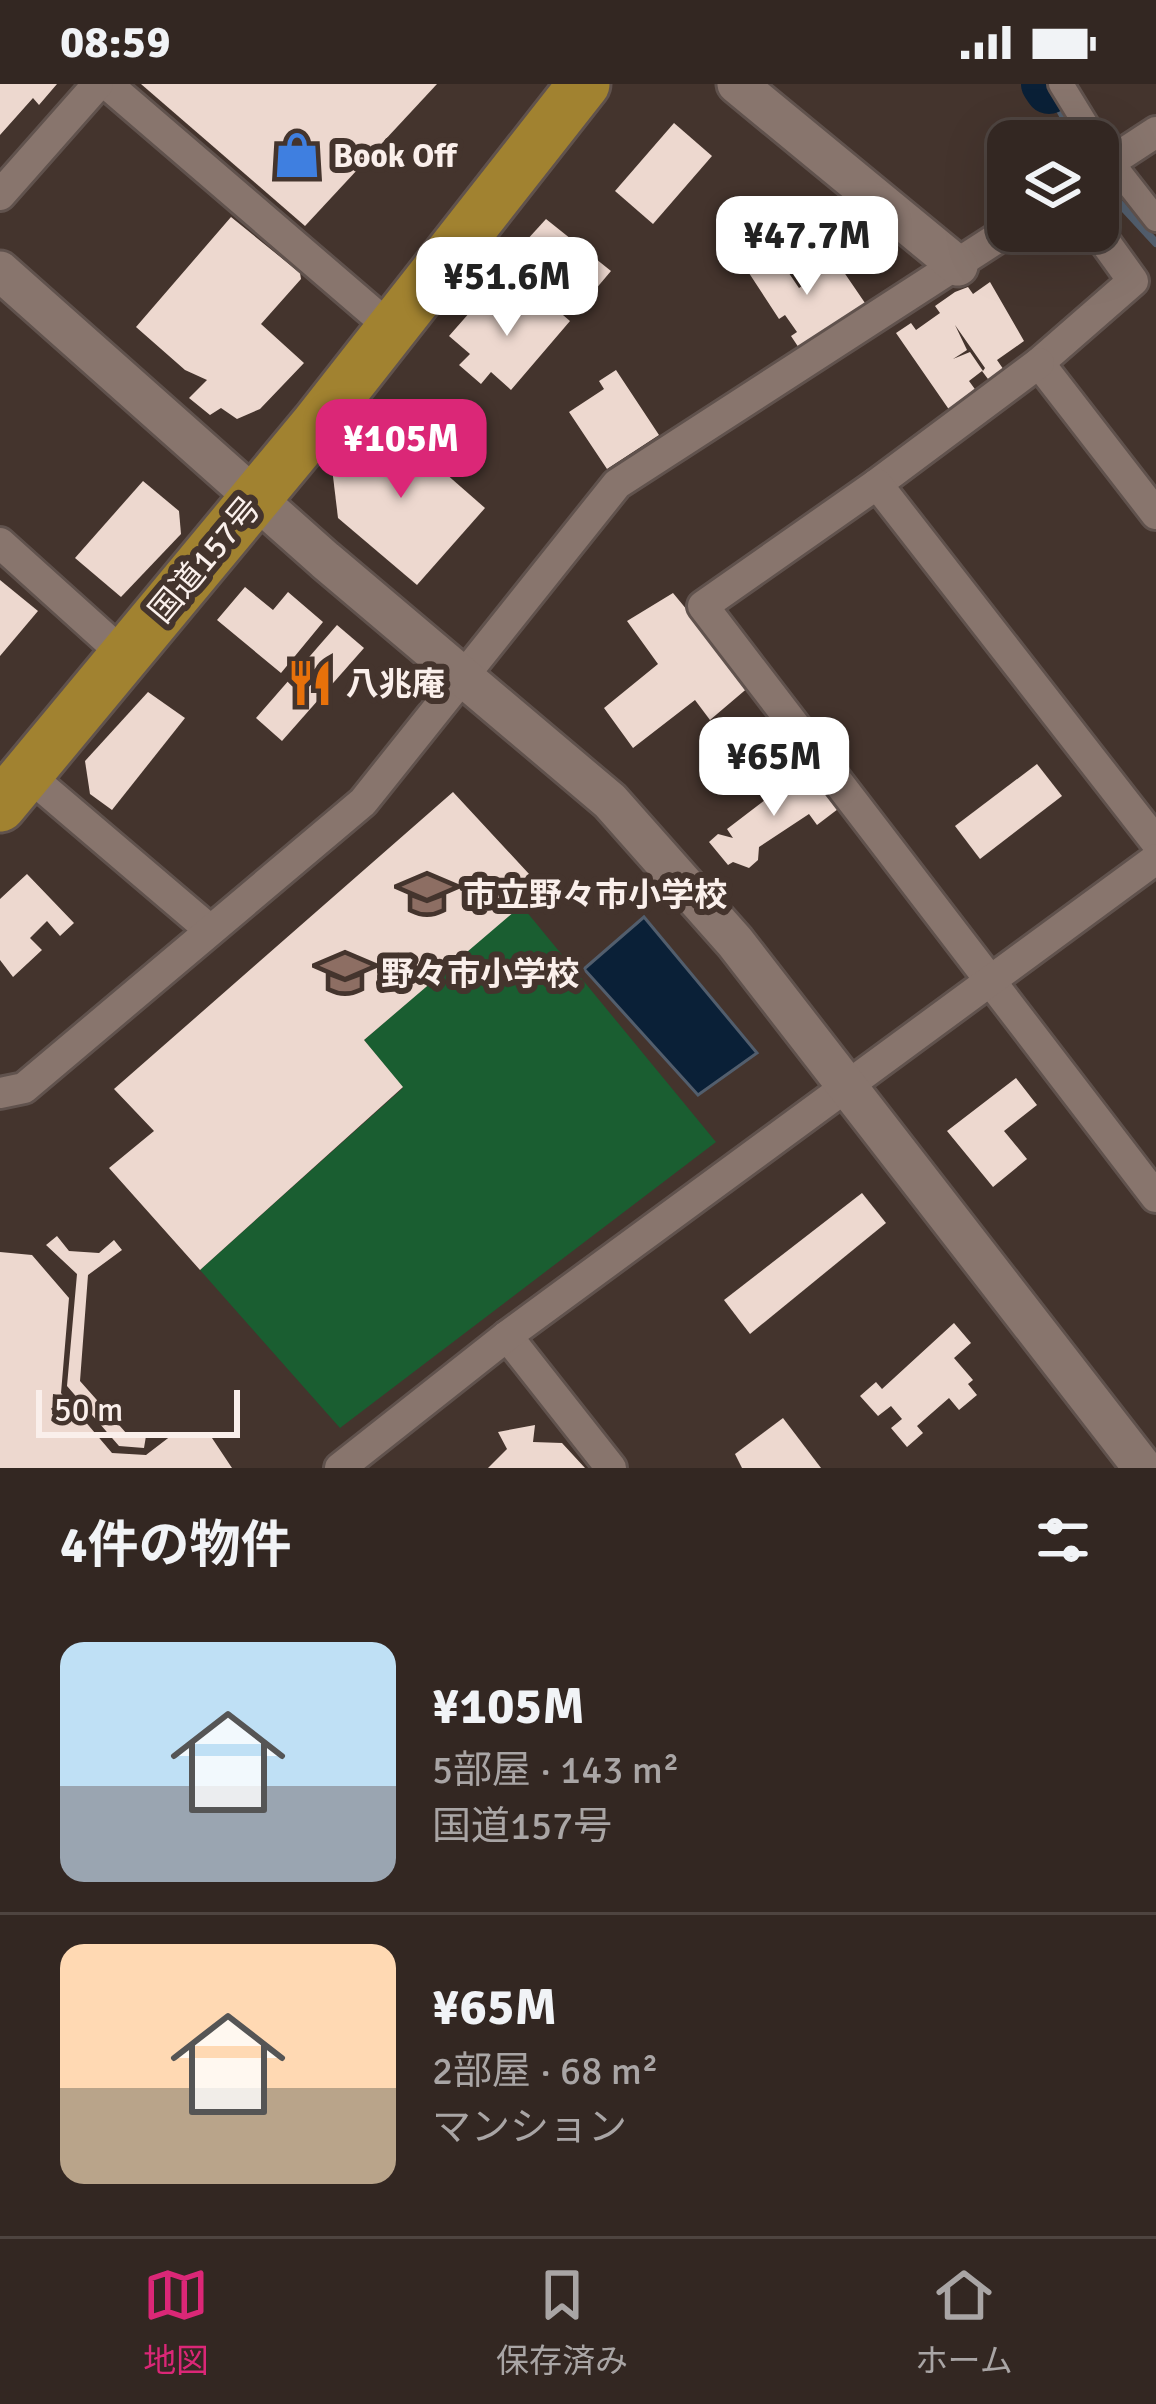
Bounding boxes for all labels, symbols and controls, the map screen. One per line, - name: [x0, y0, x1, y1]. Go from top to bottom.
- text: 08:59: [60, 15, 170, 70]
- map controls: [987, 120, 1119, 252]
- button: layers: [987, 120, 1119, 252]
- shop icon: Book Off: [272, 130, 322, 180]
- place label: Book Off: [333, 136, 459, 177]
- pin: ¥47.7M: [709, 196, 905, 298]
- text: ¥47.7M: [743, 211, 871, 259]
- pin: ¥51.6M: [409, 237, 605, 339]
- text: ¥51.6M: [443, 252, 571, 300]
- pin: ¥105M: [317, 399, 485, 501]
- text: ¥105M: [343, 414, 459, 462]
- street label: 国道157号: [140, 488, 270, 632]
- restaurant icon: 八兆庵: [285, 658, 335, 708]
- place label: 八兆庵: [346, 664, 445, 705]
- pin: ¥65M: [703, 717, 845, 819]
- text: ¥65M: [726, 732, 822, 780]
- school or university icon: 市立野々市小学校: [402, 869, 452, 919]
- place label: 市立野々市小学校: [463, 875, 727, 916]
- school or university icon: 野々市小学校: [320, 948, 370, 998]
- place label: 野々市小学校: [381, 954, 579, 995]
- scale bar: [36, 1384, 240, 1437]
- text: 50 m: [54, 1390, 123, 1431]
- icon: filters: [1030, 1507, 1096, 1573]
- text: 4件の物件: [60, 1514, 292, 1577]
- text: ¥105M: [432, 1675, 585, 1738]
- icon: home: [156, 1690, 300, 1834]
- text: 5部屋 · 143 m²: [432, 1746, 679, 1794]
- text: 国道157号: [432, 1802, 612, 1850]
- text: ¥65M: [432, 1976, 557, 2039]
- icon: home: [156, 1992, 300, 2136]
- text: 2部屋 · 68 m²: [432, 2047, 658, 2095]
- text: マンション: [432, 2103, 627, 2151]
- tab: 地図: [143, 2262, 209, 2382]
- tab: 保存済み: [496, 2262, 628, 2382]
- tab: ホーム: [915, 2262, 1013, 2382]

